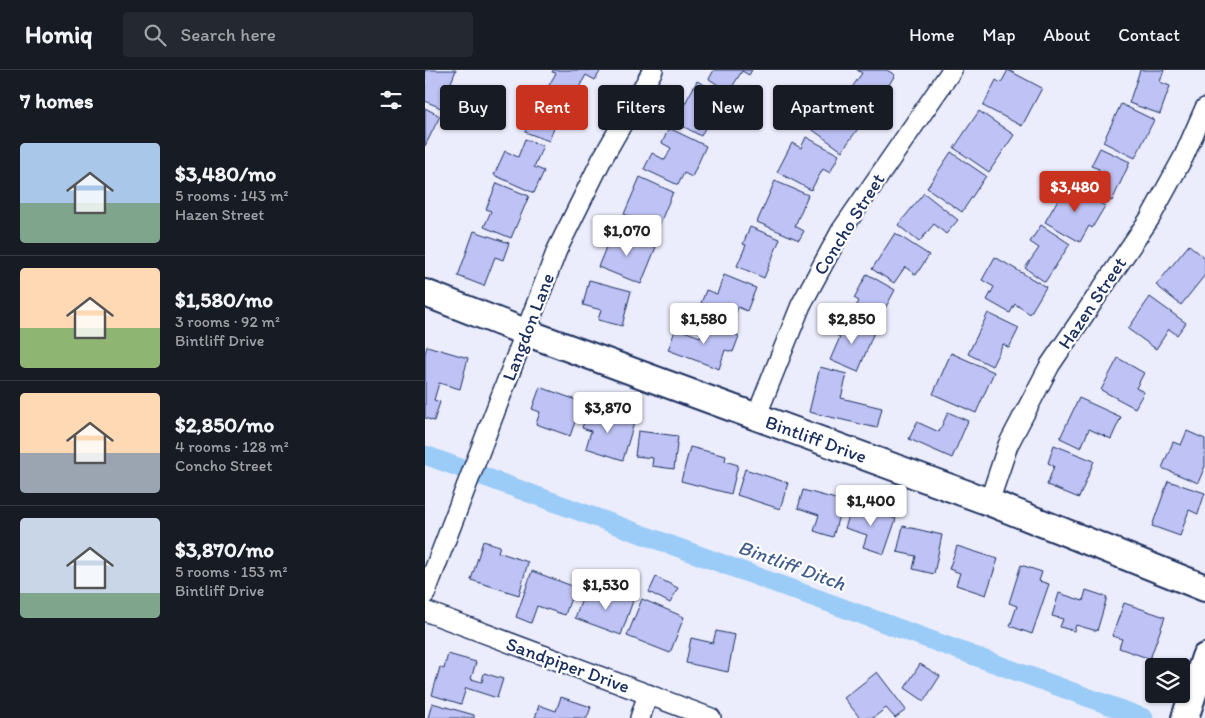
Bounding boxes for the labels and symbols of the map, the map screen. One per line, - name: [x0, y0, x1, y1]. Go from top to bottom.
- street label: Concho Street: [809, 169, 889, 279]
- pin: $3,480: [1034, 170, 1116, 213]
- pin: $1,070: [586, 214, 668, 257]
- street label: Hazen Street: [1053, 253, 1131, 353]
- street label: Langdon Lane: [497, 270, 559, 384]
- pin: $1,580: [663, 302, 745, 345]
- pin: $2,850: [811, 302, 893, 345]
- pin: $3,870: [567, 392, 649, 434]
- street label: Bintliff Drive: [762, 410, 870, 468]
- pin: $1,400: [830, 484, 912, 527]
- water label: Bintliff Ditch: [735, 535, 849, 596]
- pin: $1,530: [565, 568, 647, 611]
- street label: Sandpiper Drive: [503, 632, 633, 698]

